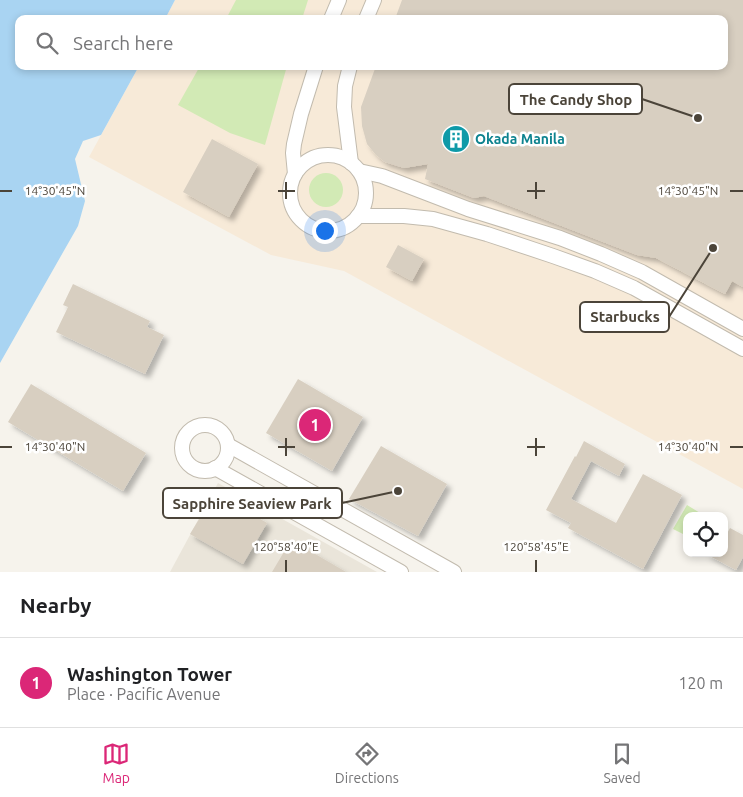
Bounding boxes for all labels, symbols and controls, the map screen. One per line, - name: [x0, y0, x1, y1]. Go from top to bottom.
- search box: [15, 15, 728, 70]
- icon: search: [33, 29, 61, 57]
- text: Search here: [73, 32, 173, 54]
- callout: The Candy Shop: [509, 84, 642, 114]
- text: The Candy Shop: [520, 91, 632, 108]
- building icon: Okada Manila: [441, 124, 471, 154]
- place label: Okada Manila: [475, 131, 565, 147]
- text: 14°30'45"N: [25, 184, 85, 197]
- text: 14°30'45"N: [658, 184, 718, 197]
- your location: [312, 218, 338, 244]
- callout: Starbucks: [580, 302, 669, 332]
- text: Starbucks: [590, 308, 660, 325]
- pin: 1: [299, 406, 331, 444]
- text: 14°30'40"N: [25, 440, 85, 453]
- text: 14°30'40"N: [658, 440, 718, 453]
- callout: Sapphire Seaview Park: [163, 488, 342, 518]
- text: Sapphire Seaview Park: [172, 495, 332, 512]
- map controls: [683, 512, 728, 557]
- button: locate: [683, 512, 728, 557]
- text: 120°58'40"E: [253, 540, 319, 553]
- text: 120°58'45"E: [503, 540, 569, 553]
- text: Nearby: [20, 593, 91, 617]
- text: Washington Tower: [67, 663, 232, 685]
- text: 1: [31, 674, 41, 692]
- text: 120 m: [678, 674, 723, 692]
- text: Place · Pacific Avenue: [67, 685, 220, 703]
- tab: Map: [102, 740, 130, 786]
- tab: Directions: [335, 740, 399, 786]
- tab: Saved: [603, 740, 641, 786]

